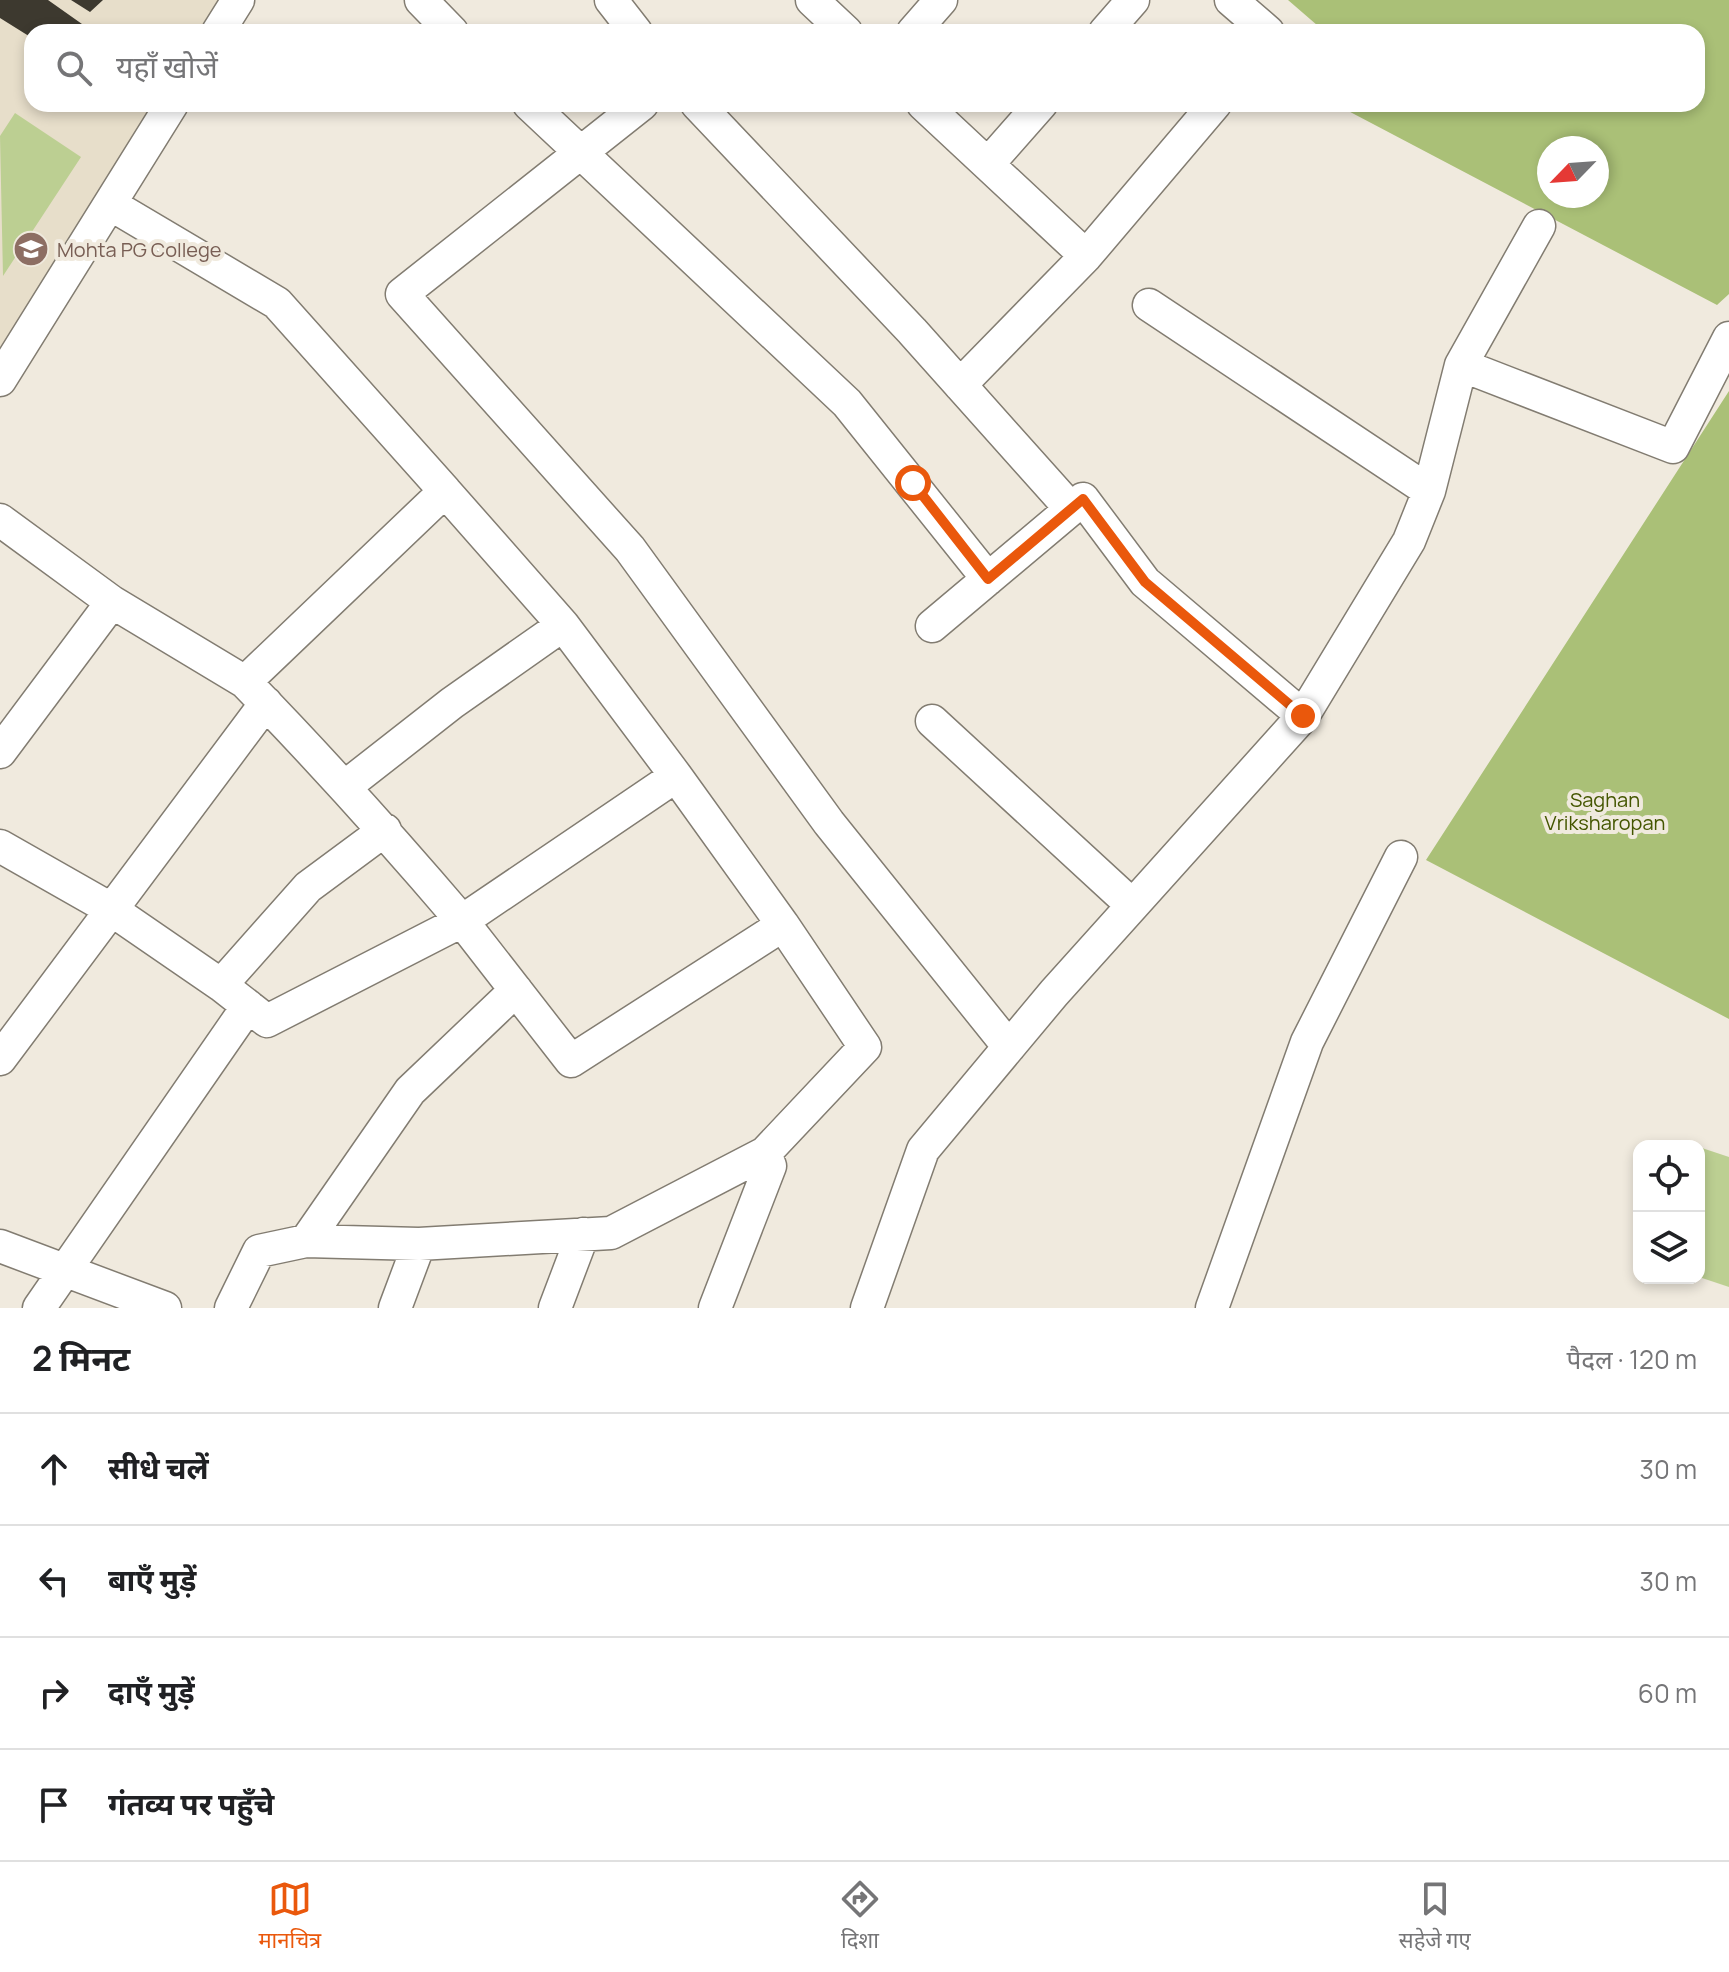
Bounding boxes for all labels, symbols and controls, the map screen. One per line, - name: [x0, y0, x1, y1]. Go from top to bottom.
- search box: [24, 24, 1705, 112]
- icon: search: [52, 46, 96, 90]
- text: यहाँ खोजें: [116, 46, 218, 87]
- north arrow: [1537, 136, 1609, 208]
- school or university icon: Mohta PG College: [12, 230, 50, 268]
- place label: Mohta PG College: [57, 236, 222, 263]
- route start: [895, 465, 931, 501]
- route end: [1285, 698, 1321, 734]
- park label: Saghan Vriksharopan: [1545, 786, 1665, 836]
- map controls: [1633, 1140, 1705, 1284]
- button: locate: [1633, 1140, 1705, 1212]
- button: layers: [1633, 1212, 1705, 1284]
- text: 2 मिनट: [32, 1335, 130, 1381]
- text: पैदल · 120 m: [1566, 1341, 1697, 1377]
- icon: ahead: [32, 1447, 76, 1491]
- text: सीधे चलें: [108, 1447, 209, 1488]
- text: 30 m: [1640, 1451, 1697, 1487]
- icon: left: [32, 1559, 76, 1603]
- text: बाएँ मुड़ें: [108, 1559, 196, 1600]
- text: 30 m: [1640, 1563, 1697, 1599]
- icon: right: [32, 1671, 76, 1715]
- text: दाएँ मुड़ें: [108, 1671, 195, 1712]
- text: 60 m: [1638, 1675, 1697, 1711]
- icon: arrive: [32, 1783, 76, 1827]
- text: गंतव्य पर पहुँचे: [108, 1783, 274, 1824]
- tab: मानचित्र: [258, 1877, 321, 1957]
- tab: दिशा: [838, 1877, 882, 1957]
- tab: सहेजे गए: [1399, 1877, 1471, 1957]

